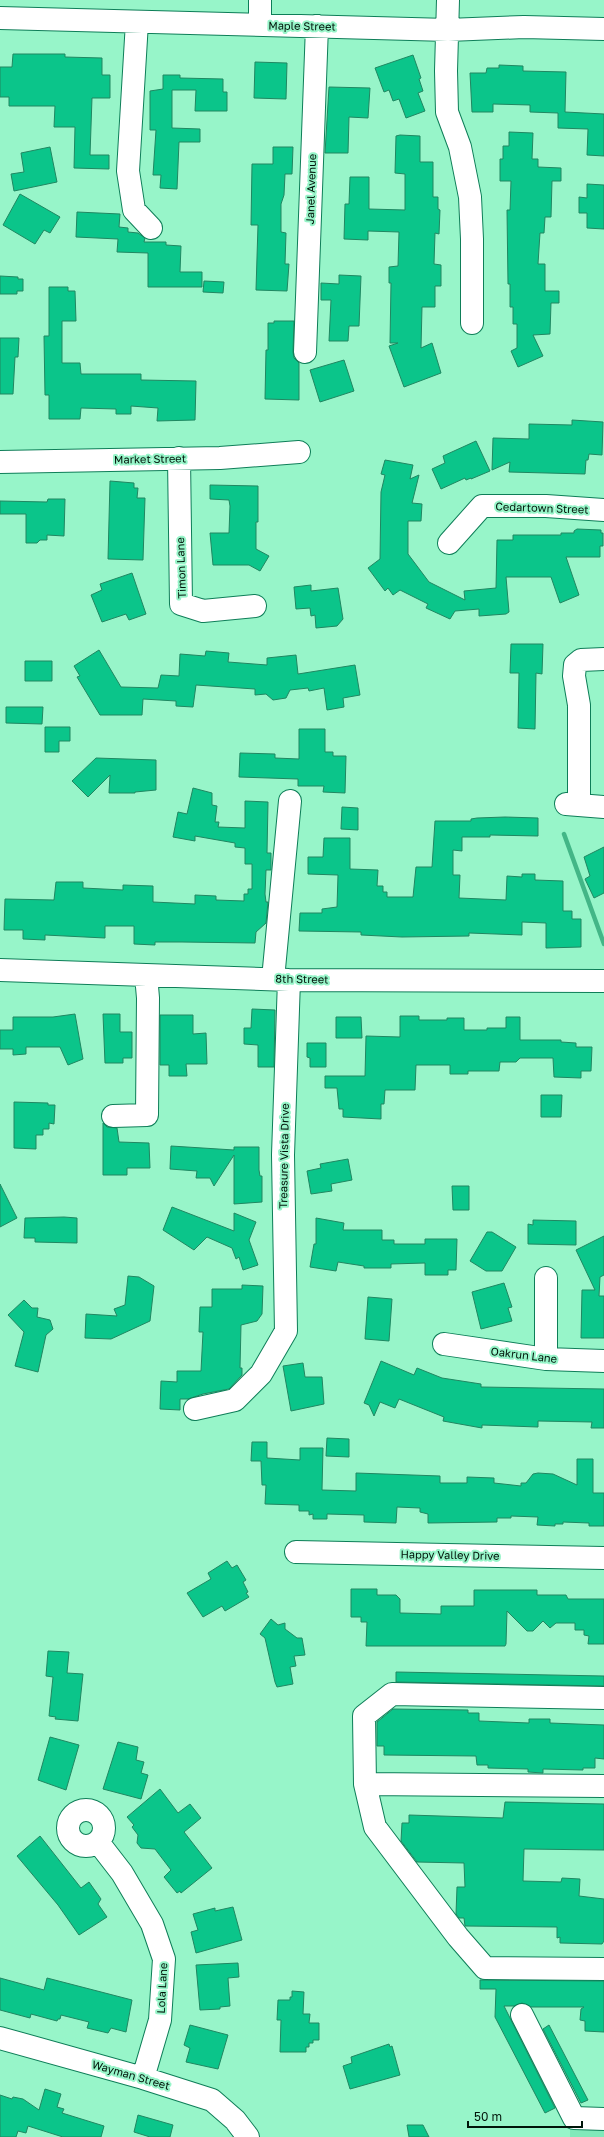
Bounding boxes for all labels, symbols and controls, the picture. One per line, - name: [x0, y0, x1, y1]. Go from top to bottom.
- street label: Maple Street: [268, 18, 336, 33]
- street label: Janel Avenue: [303, 153, 318, 224]
- street label: Market Street: [114, 451, 186, 466]
- street label: Cedartown Street: [495, 499, 589, 516]
- street label: Timon Lane: [173, 537, 188, 599]
- street label: 8th Street: [275, 972, 329, 985]
- street label: Treasure Vista Drive: [276, 1103, 291, 1209]
- street label: Oakrun Lane: [490, 1344, 558, 1365]
- street label: Happy Valley Drive: [400, 1547, 500, 1562]
- street label: Lola Lane: [154, 1962, 169, 2014]
- street label: Wayman Street: [91, 2057, 172, 2092]
- scale bar: [468, 2103, 582, 2129]
- text: 50 m: [474, 2109, 502, 2124]

